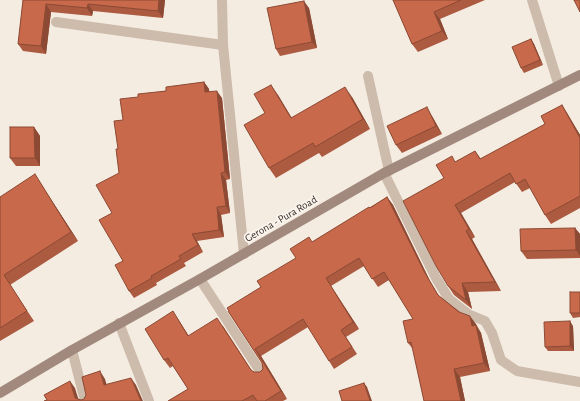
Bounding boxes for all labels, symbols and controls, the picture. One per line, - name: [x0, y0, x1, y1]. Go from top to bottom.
- street label: Gerona - Pura Road: [242, 193, 320, 245]

